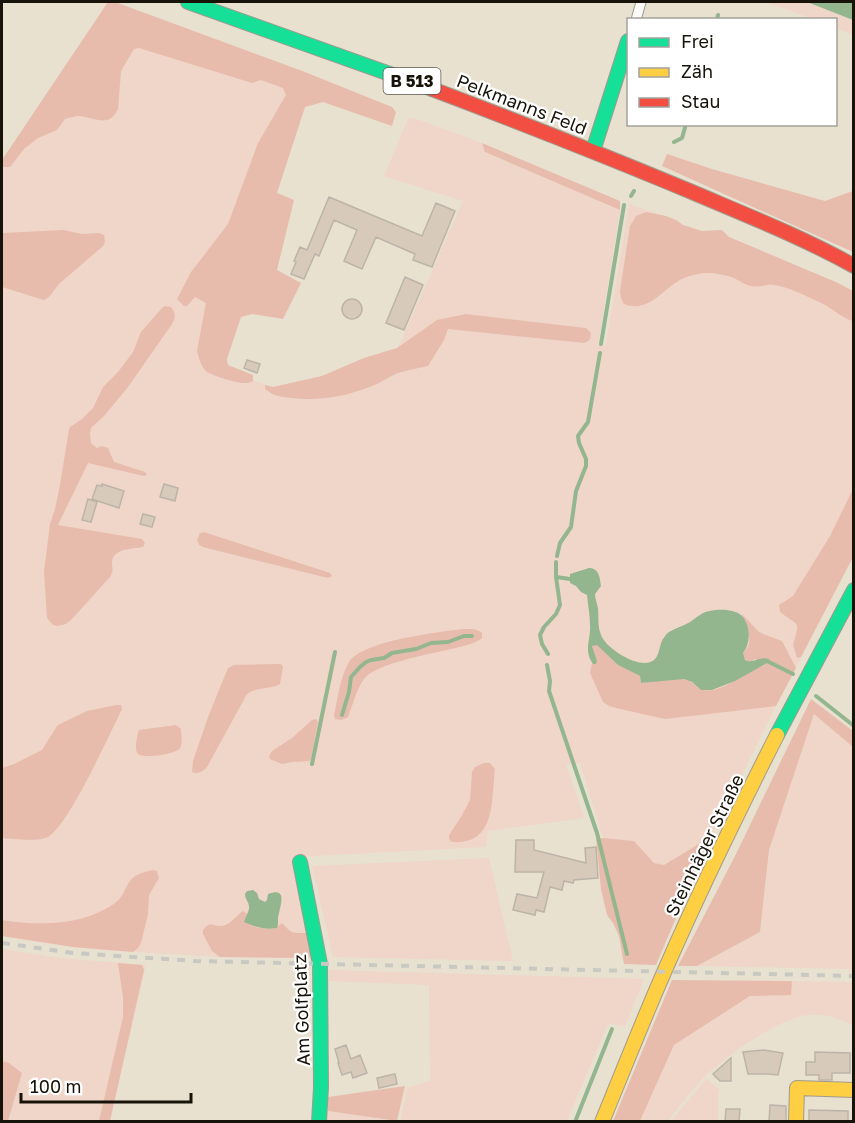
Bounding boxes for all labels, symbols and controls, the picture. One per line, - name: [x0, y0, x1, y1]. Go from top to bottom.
- legend: [627, 18, 837, 126]
- text: Frei: [681, 30, 714, 52]
- text: Zäh: [681, 60, 713, 82]
- road number: B 513: [384, 68, 440, 94]
- street label: Pelkmanns Feld: [454, 69, 590, 139]
- text: Stau: [681, 90, 720, 112]
- street label: Steinhäger Straße: [660, 770, 748, 920]
- street label: Am Golfplatz: [288, 954, 314, 1066]
- scale bar: [21, 1066, 190, 1104]
- text: 100 m: [30, 1075, 81, 1097]

